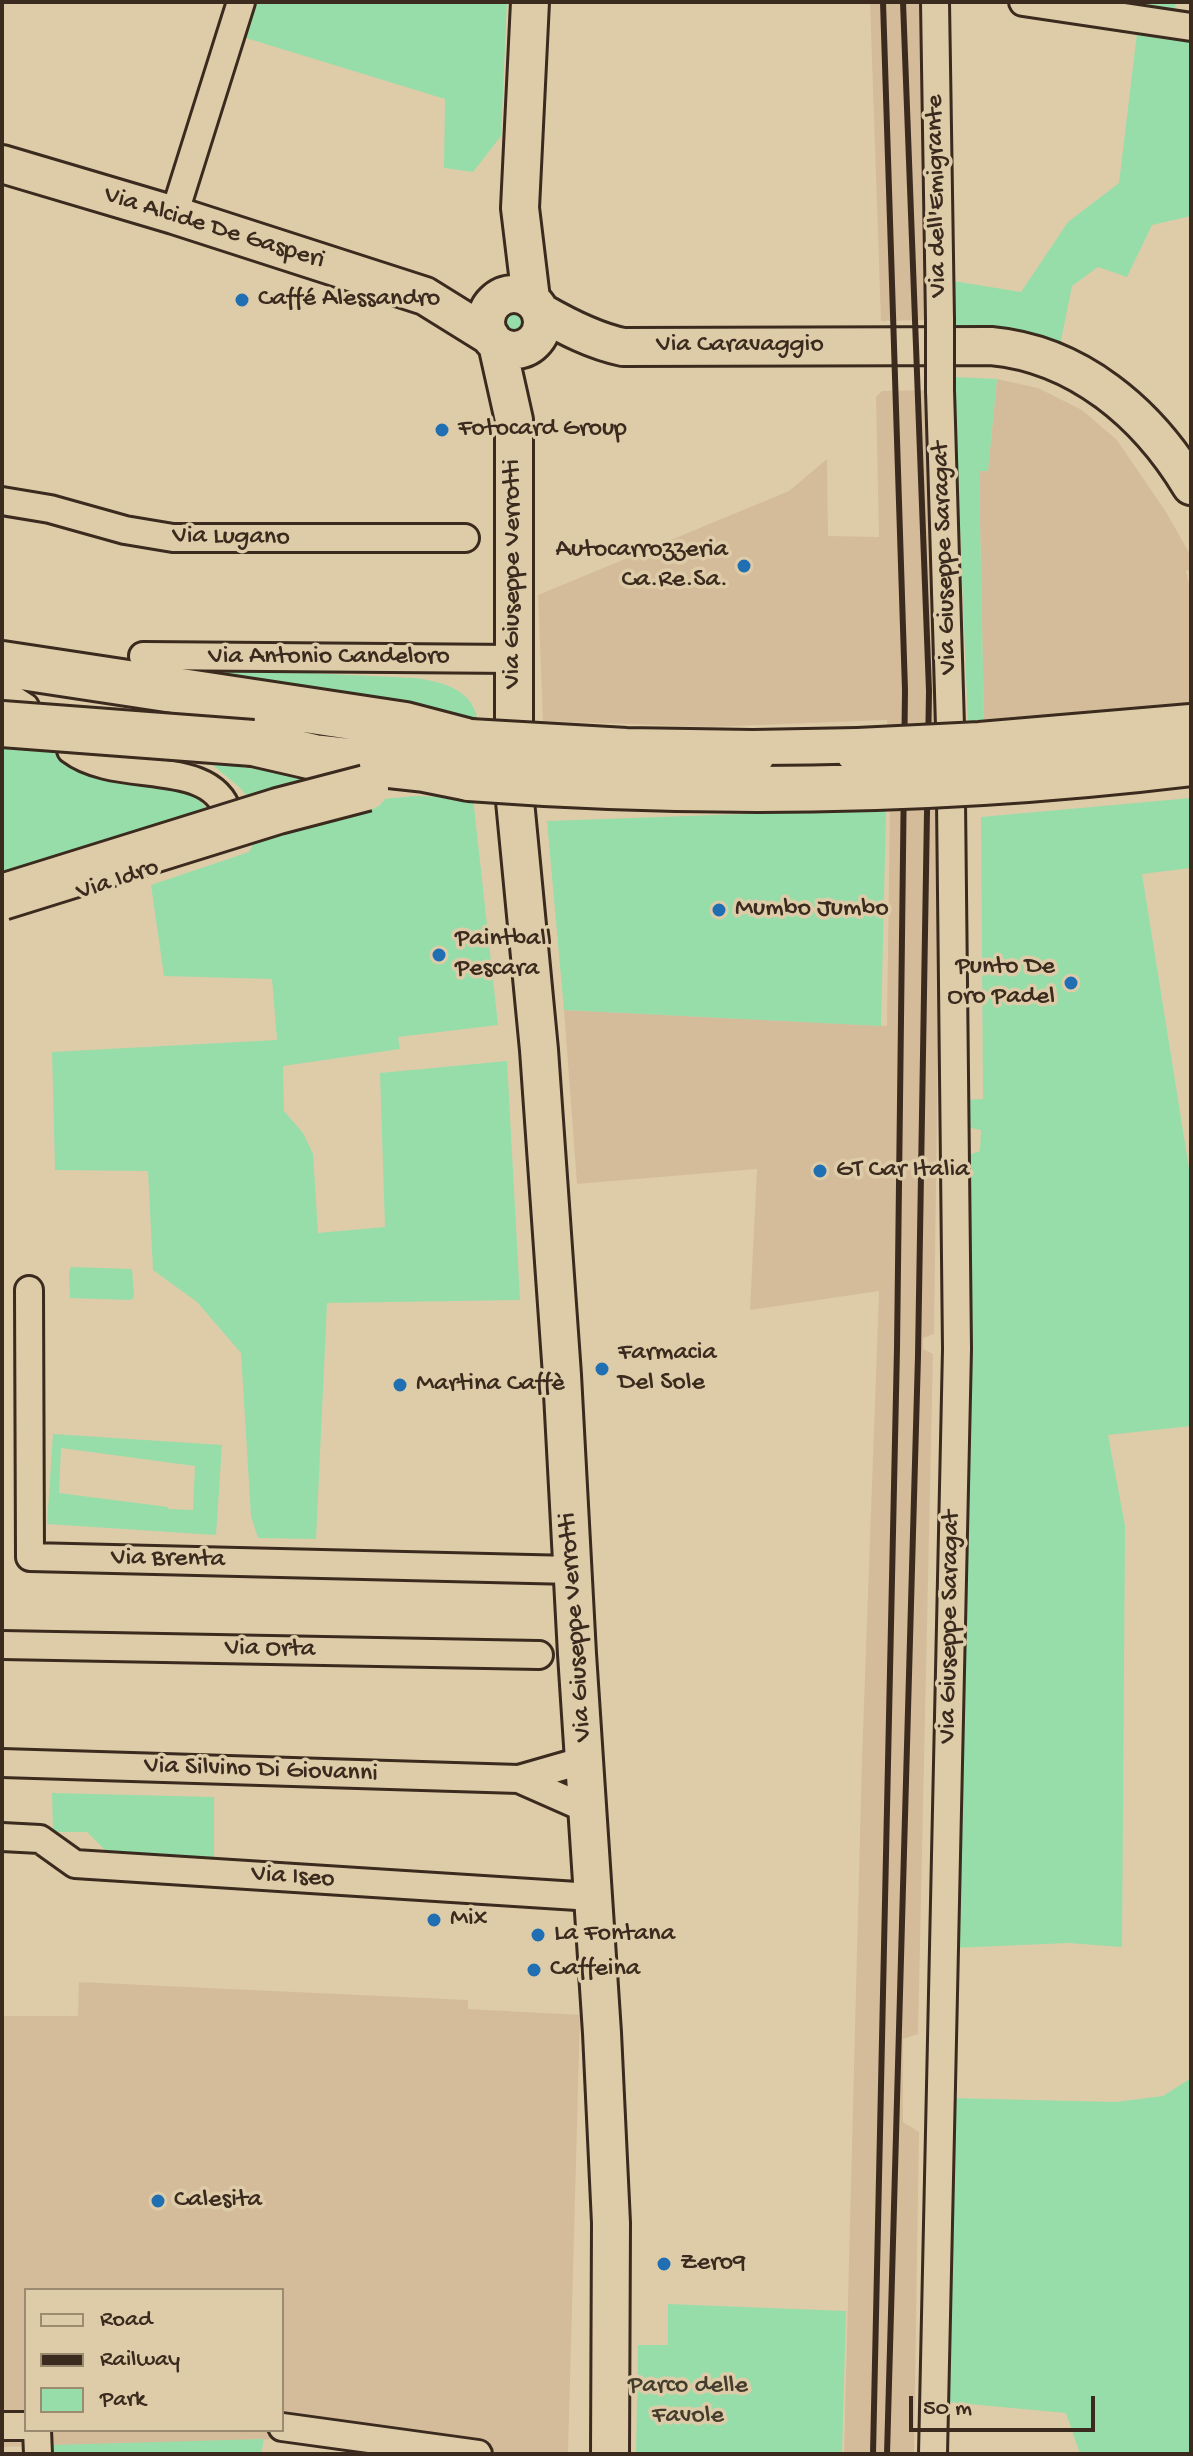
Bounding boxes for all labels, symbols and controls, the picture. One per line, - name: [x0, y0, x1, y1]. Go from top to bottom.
- street label: Via dell'Emigrante: [921, 94, 955, 298]
- street label: Via Alcide De Gasperi: [100, 181, 328, 277]
- place label: Caffé Alessandro: [258, 284, 440, 316]
- marker: Caffé Alessandro: [233, 291, 251, 309]
- street label: Via Caravaggio: [656, 330, 824, 362]
- place label: Fotocard Group: [458, 414, 627, 446]
- marker: Fotocard Group: [433, 421, 451, 439]
- street label: Via Giuseppe Saragat: [926, 441, 966, 675]
- street label: Via Giuseppe Verrotti: [498, 459, 530, 689]
- street label: Via Lugano: [172, 521, 290, 555]
- place label: Autocarrozzeria Ca.Re.Sa.: [556, 535, 728, 596]
- marker: Autocarrozzeria Ca.Re.Sa.: [735, 557, 753, 575]
- street label: Via Antonio Candeloro: [208, 642, 450, 674]
- street label: Via Idro: [73, 853, 163, 909]
- place label: Mumbo Jumbo: [735, 894, 889, 926]
- marker: Mumbo Jumbo: [710, 901, 728, 919]
- place label: Paintball Pescara: [455, 924, 552, 986]
- marker: Paintball Pescara: [430, 946, 448, 964]
- place label: Punto De Oro Padel: [947, 952, 1055, 1014]
- marker: Punto De Oro Padel: [1062, 974, 1080, 992]
- place label: GT Car Italia: [836, 1155, 970, 1187]
- marker: GT Car Italia: [811, 1162, 829, 1180]
- place label: Farmacia Del Sole: [618, 1338, 717, 1400]
- marker: Farmacia Del Sole: [593, 1360, 611, 1378]
- place label: Martina Caffè: [416, 1369, 565, 1401]
- marker: Martina Caffè: [391, 1376, 409, 1394]
- street label: Via Giuseppe Saragat: [933, 1510, 969, 1744]
- street label: Via Giuseppe Verrotti: [553, 1511, 601, 1743]
- street label: Via Brenta: [111, 1543, 225, 1577]
- street label: Via Orta: [224, 1634, 316, 1666]
- street label: Via Silvino Di Giovanni: [144, 1751, 378, 1791]
- street label: Via Iseo: [250, 1860, 336, 1896]
- place label: Mix: [450, 1904, 487, 1936]
- marker: Mix: [425, 1911, 443, 1929]
- place label: La Fontana: [554, 1919, 675, 1951]
- marker: La Fontana: [529, 1926, 547, 1944]
- place label: Caffeina: [550, 1954, 640, 1986]
- marker: Caffeina: [525, 1961, 543, 1979]
- place label: Calesita: [174, 2185, 262, 2217]
- marker: Calesita: [149, 2192, 167, 2210]
- place label: Zero9: [680, 2248, 746, 2280]
- marker: Zero9: [655, 2255, 673, 2273]
- legend: [24, 2288, 284, 2432]
- text: Road: [100, 2306, 152, 2335]
- text: Railway: [100, 2346, 180, 2375]
- park label: Parco delle Favole: [628, 2371, 748, 2432]
- scale bar: [913, 2380, 1099, 2430]
- text: Park: [100, 2386, 146, 2415]
- text: 50 m: [923, 2395, 972, 2424]

